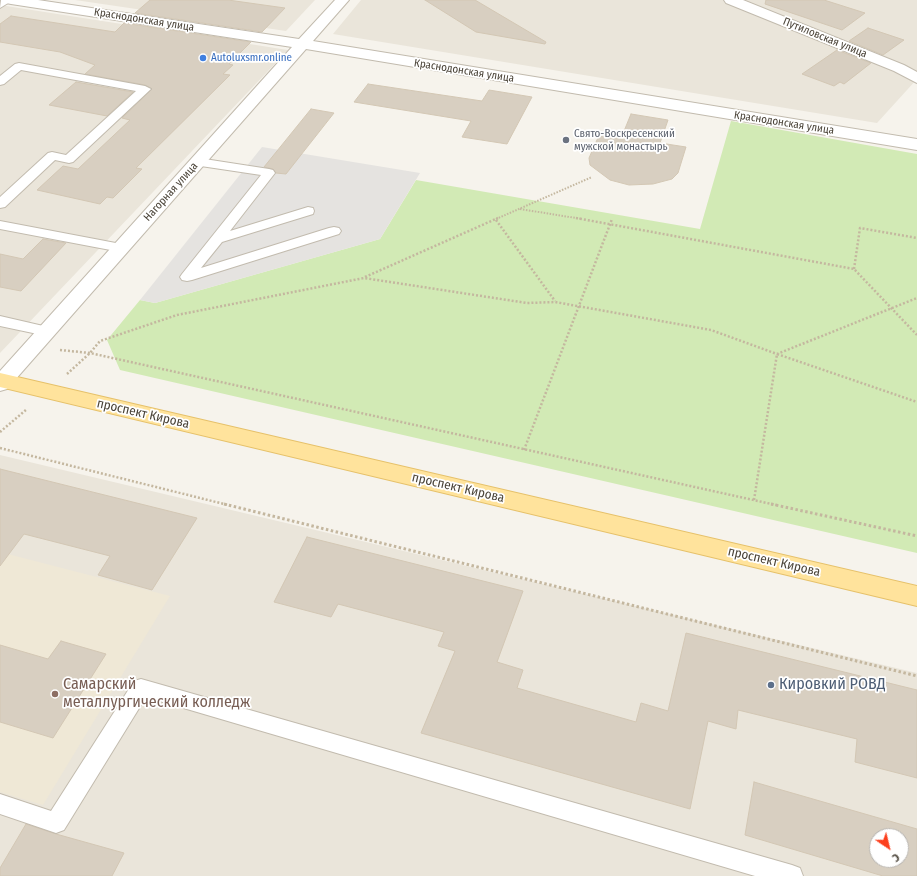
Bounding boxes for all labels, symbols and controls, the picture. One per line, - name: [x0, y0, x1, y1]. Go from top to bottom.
- street label: Краснодонская улица: [93, 6, 195, 34]
- street label: Путиловская улица: [781, 15, 869, 61]
- place label: Autoluxsmr.online: [211, 51, 292, 65]
- marker: Autoluxsmr.online: [198, 53, 208, 63]
- street label: Краснодонская улица: [413, 57, 515, 85]
- street label: Краснодонская улица: [733, 109, 835, 137]
- place label: Свято-Воскресенский мужской монастырь: [574, 127, 675, 153]
- marker: Свято-Воскресенский мужской монастырь: [561, 135, 571, 145]
- street label: Нагорная улица: [141, 160, 201, 224]
- street label: проспект Кирова: [95, 396, 191, 432]
- street label: проспект Кирова: [410, 470, 506, 506]
- street label: проспект Кирова: [726, 544, 822, 580]
- place label: Самарский металлургический колледж: [63, 675, 250, 713]
- place label: Кировкий РОВД: [779, 675, 886, 695]
- marker: Кировкий РОВД: [766, 680, 776, 690]
- marker: Самарский металлургический колледж: [50, 689, 60, 699]
- north arrow: [869, 828, 909, 868]
- text: С: [890, 850, 902, 864]

